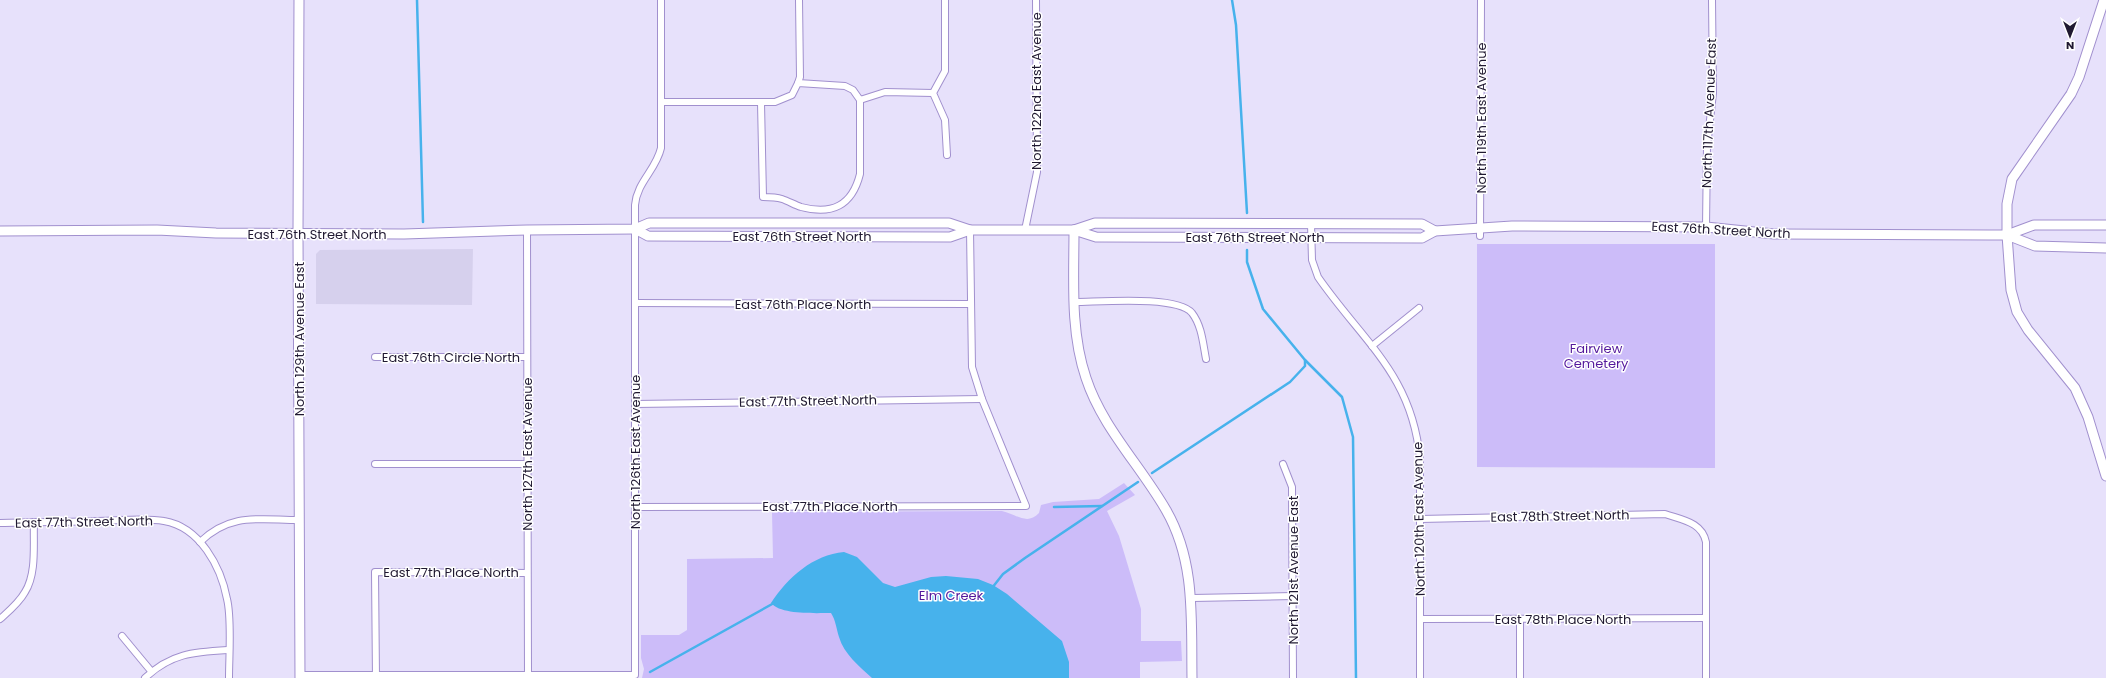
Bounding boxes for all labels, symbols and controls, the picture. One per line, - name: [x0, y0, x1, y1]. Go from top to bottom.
- street label: North 122nd East Avenue: [1027, 12, 1046, 170]
- north arrow: [2050, 16, 2090, 56]
- street label: North 117th Avenue East: [1697, 37, 1721, 188]
- text: N: [2066, 38, 2074, 54]
- street label: North 119th East Avenue: [1472, 42, 1491, 194]
- street label: East 76th Street North: [1651, 217, 1791, 243]
- street label: East 76th Street North: [247, 225, 387, 244]
- street label: East 76th Street North: [732, 227, 872, 246]
- street label: East 76th Street North: [1185, 228, 1325, 247]
- street label: North 129th Avenue East: [290, 262, 309, 416]
- street label: East 76th Place North: [735, 295, 871, 314]
- park label: Fairview Cemetery: [1564, 339, 1629, 373]
- street label: East 76th Circle North: [382, 348, 520, 367]
- street label: North 126th East Avenue: [626, 375, 645, 529]
- street label: North 127th East Avenue: [518, 377, 537, 531]
- street label: East 77th Street North: [739, 390, 877, 412]
- street label: North 120th East Avenue: [1408, 442, 1430, 596]
- street label: North 121st Avenue East: [1284, 495, 1303, 644]
- street label: East 77th Place North: [762, 497, 898, 516]
- street label: East 78th Street North: [1490, 505, 1630, 527]
- street label: East 77th Street North: [15, 511, 153, 533]
- street label: East 77th Place North: [383, 563, 519, 582]
- park label: Elm Creek: [919, 586, 984, 605]
- street label: East 78th Place North: [1495, 610, 1631, 629]

